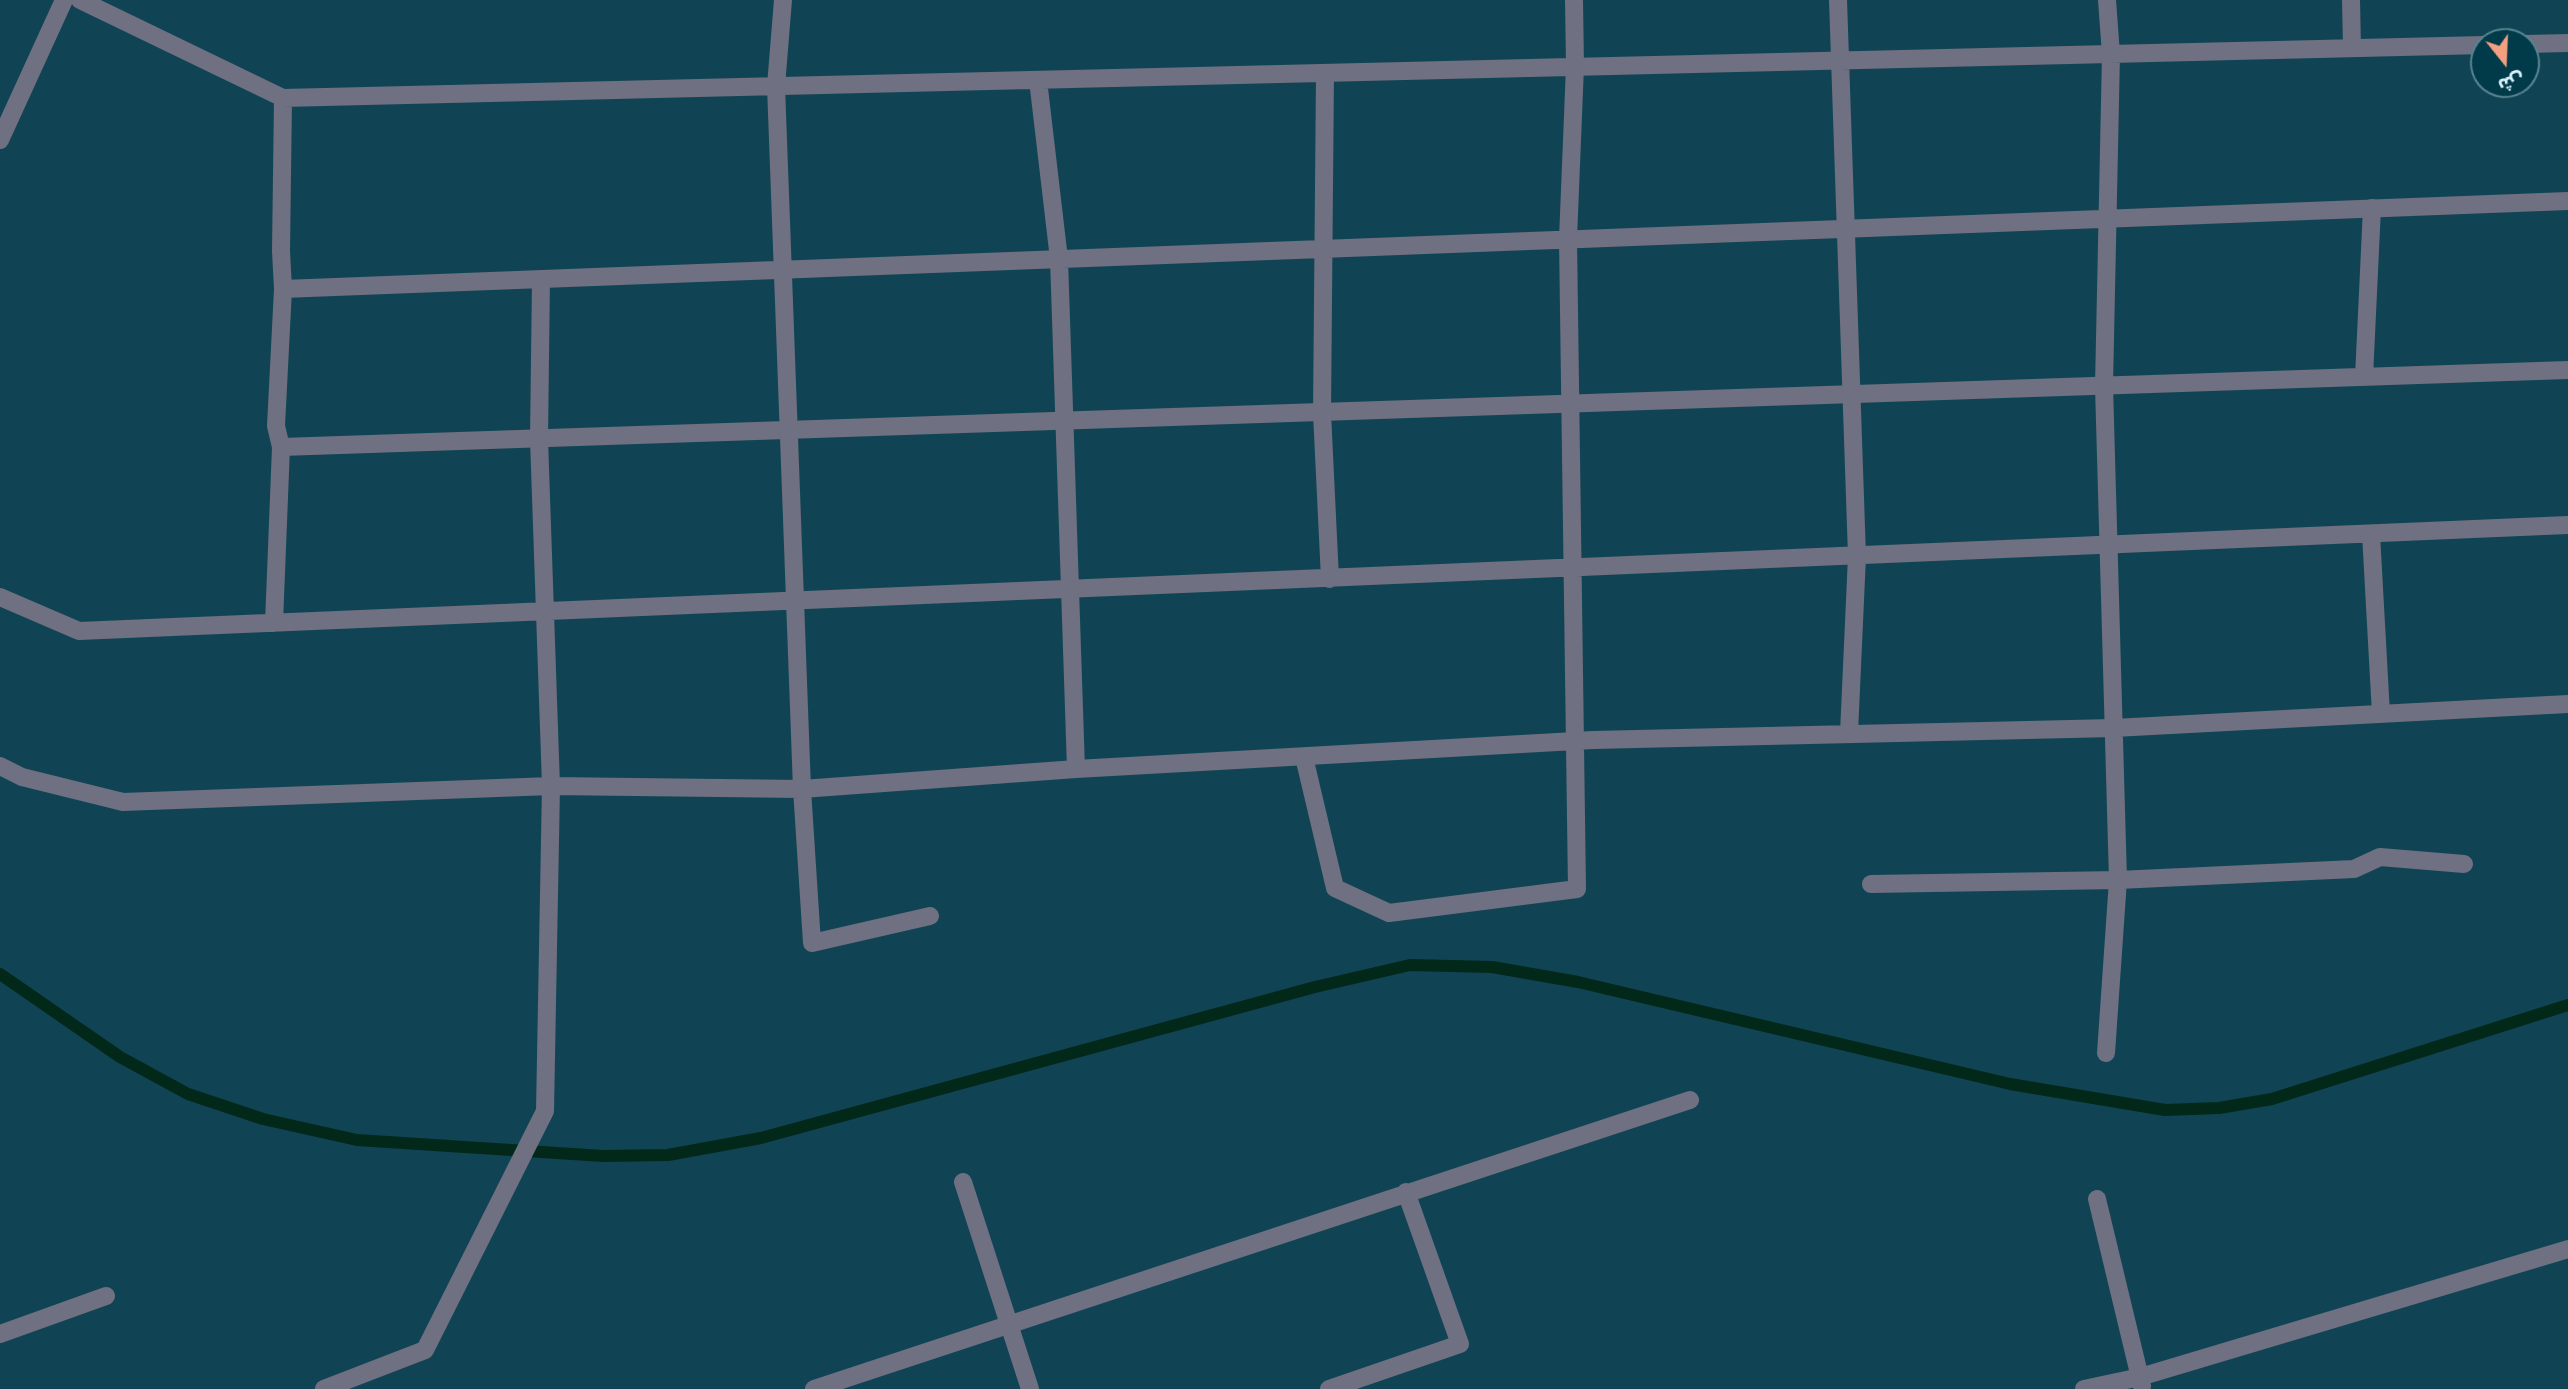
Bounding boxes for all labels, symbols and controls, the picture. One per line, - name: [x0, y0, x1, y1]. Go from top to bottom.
- north arrow: [2470, 28, 2540, 98]
- text: ش: [2496, 68, 2526, 95]

